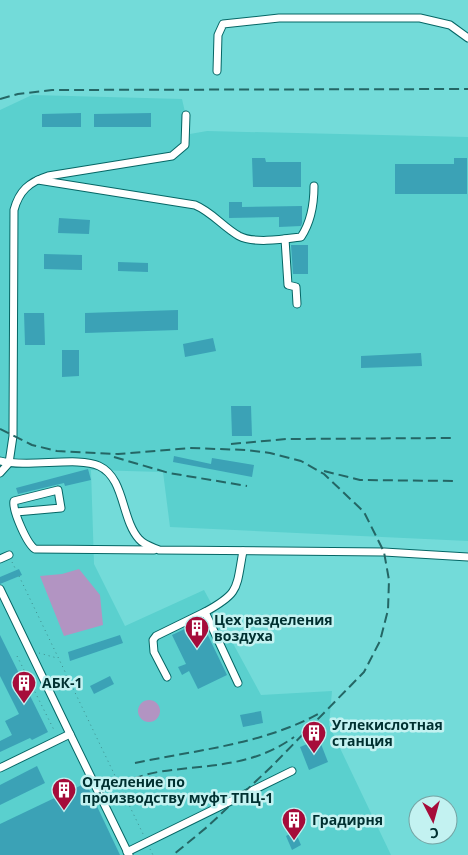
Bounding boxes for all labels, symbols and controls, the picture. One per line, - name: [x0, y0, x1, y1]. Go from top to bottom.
- place label: Цех разделения воздуха: [214, 610, 333, 645]
- building icon: Цех разделения воздуха: [184, 615, 210, 649]
- building icon: АБК-1: [11, 670, 37, 704]
- place label: АБК-1: [42, 673, 83, 692]
- place label: Углекислотная станция: [332, 715, 443, 750]
- building icon: Углекислотная станция: [301, 720, 327, 754]
- place label: Отделение по производству муфт ТПЦ-1: [82, 772, 273, 807]
- building icon: Отделение по производству муфт ТПЦ-1: [51, 777, 77, 811]
- north arrow: [408, 795, 458, 845]
- building icon: Градирня: [281, 807, 307, 841]
- place label: Градирня: [312, 810, 383, 829]
- text: С: [429, 824, 440, 843]

